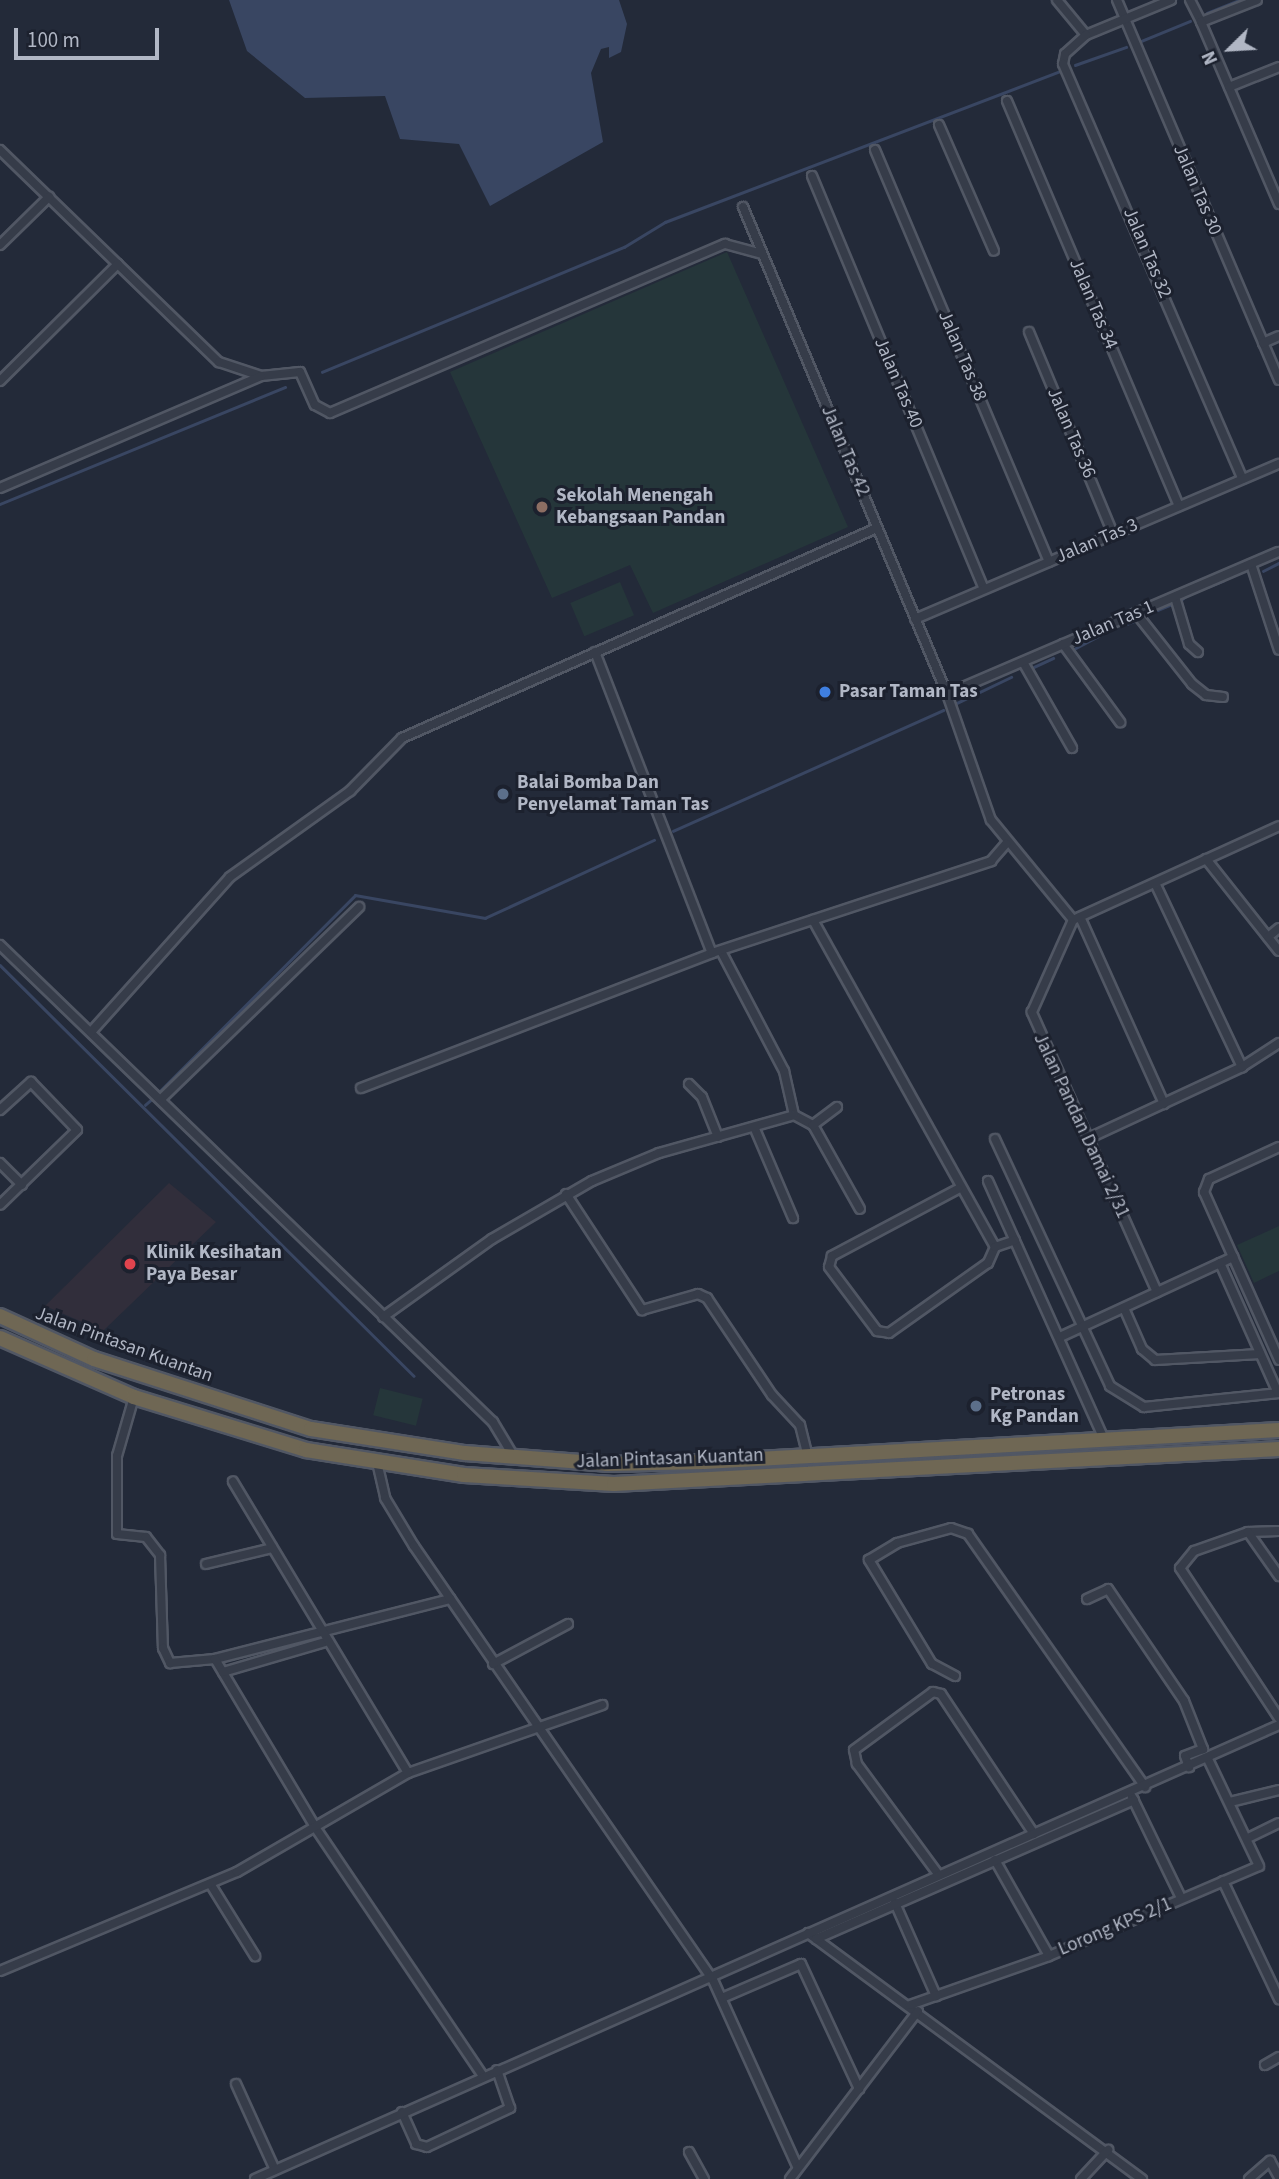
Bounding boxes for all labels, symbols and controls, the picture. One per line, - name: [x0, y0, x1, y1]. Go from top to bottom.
- scale bar: [18, 14, 163, 58]
- north arrow: [1195, 14, 1265, 84]
- text: 100 m: [27, 25, 80, 55]
- text: N: [1195, 46, 1225, 69]
- street label: Jalan Tas 30: [1168, 141, 1226, 239]
- street label: Jalan Tas 32: [1118, 204, 1176, 302]
- street label: Jalan Tas 34: [1064, 255, 1122, 353]
- street label: Jalan Tas 38: [933, 307, 991, 405]
- street label: Jalan Tas 40: [869, 334, 927, 432]
- street label: Jalan Tas 36: [1042, 384, 1100, 482]
- street label: Jalan Tas 42: [816, 402, 874, 500]
- place label: Sekolah Menengah Kebangsaan Pandan: [556, 485, 725, 529]
- marker: Sekolah Menengah Kebangsaan Pandan: [534, 499, 550, 515]
- street label: Jalan Tas 3: [1053, 514, 1141, 568]
- street label: Jalan Tas 1: [1069, 596, 1157, 650]
- place label: Pasar Taman Tas: [839, 681, 978, 703]
- marker: Pasar Taman Tas: [817, 684, 833, 700]
- place label: Balai Bomba Dan Penyelamat Taman Tas: [517, 772, 709, 816]
- marker: Balai Bomba Dan Penyelamat Taman Tas: [495, 786, 511, 802]
- street label: Jalan Pandan Damai 2/31: [1028, 1030, 1134, 1222]
- place label: Klinik Kesihatan Paya Besar: [146, 1242, 282, 1286]
- marker: Klinik Kesihatan Paya Besar: [120, 1254, 140, 1274]
- street label: Jalan Pintasan Kuantan: [32, 1302, 216, 1388]
- place label: Petronas Kg Pandan: [990, 1384, 1079, 1428]
- marker: Petronas Kg Pandan: [968, 1398, 984, 1414]
- street label: Jalan Pintasan Kuantan: [576, 1444, 764, 1474]
- street label: Lorong KPS 2/1: [1055, 1893, 1175, 1961]

